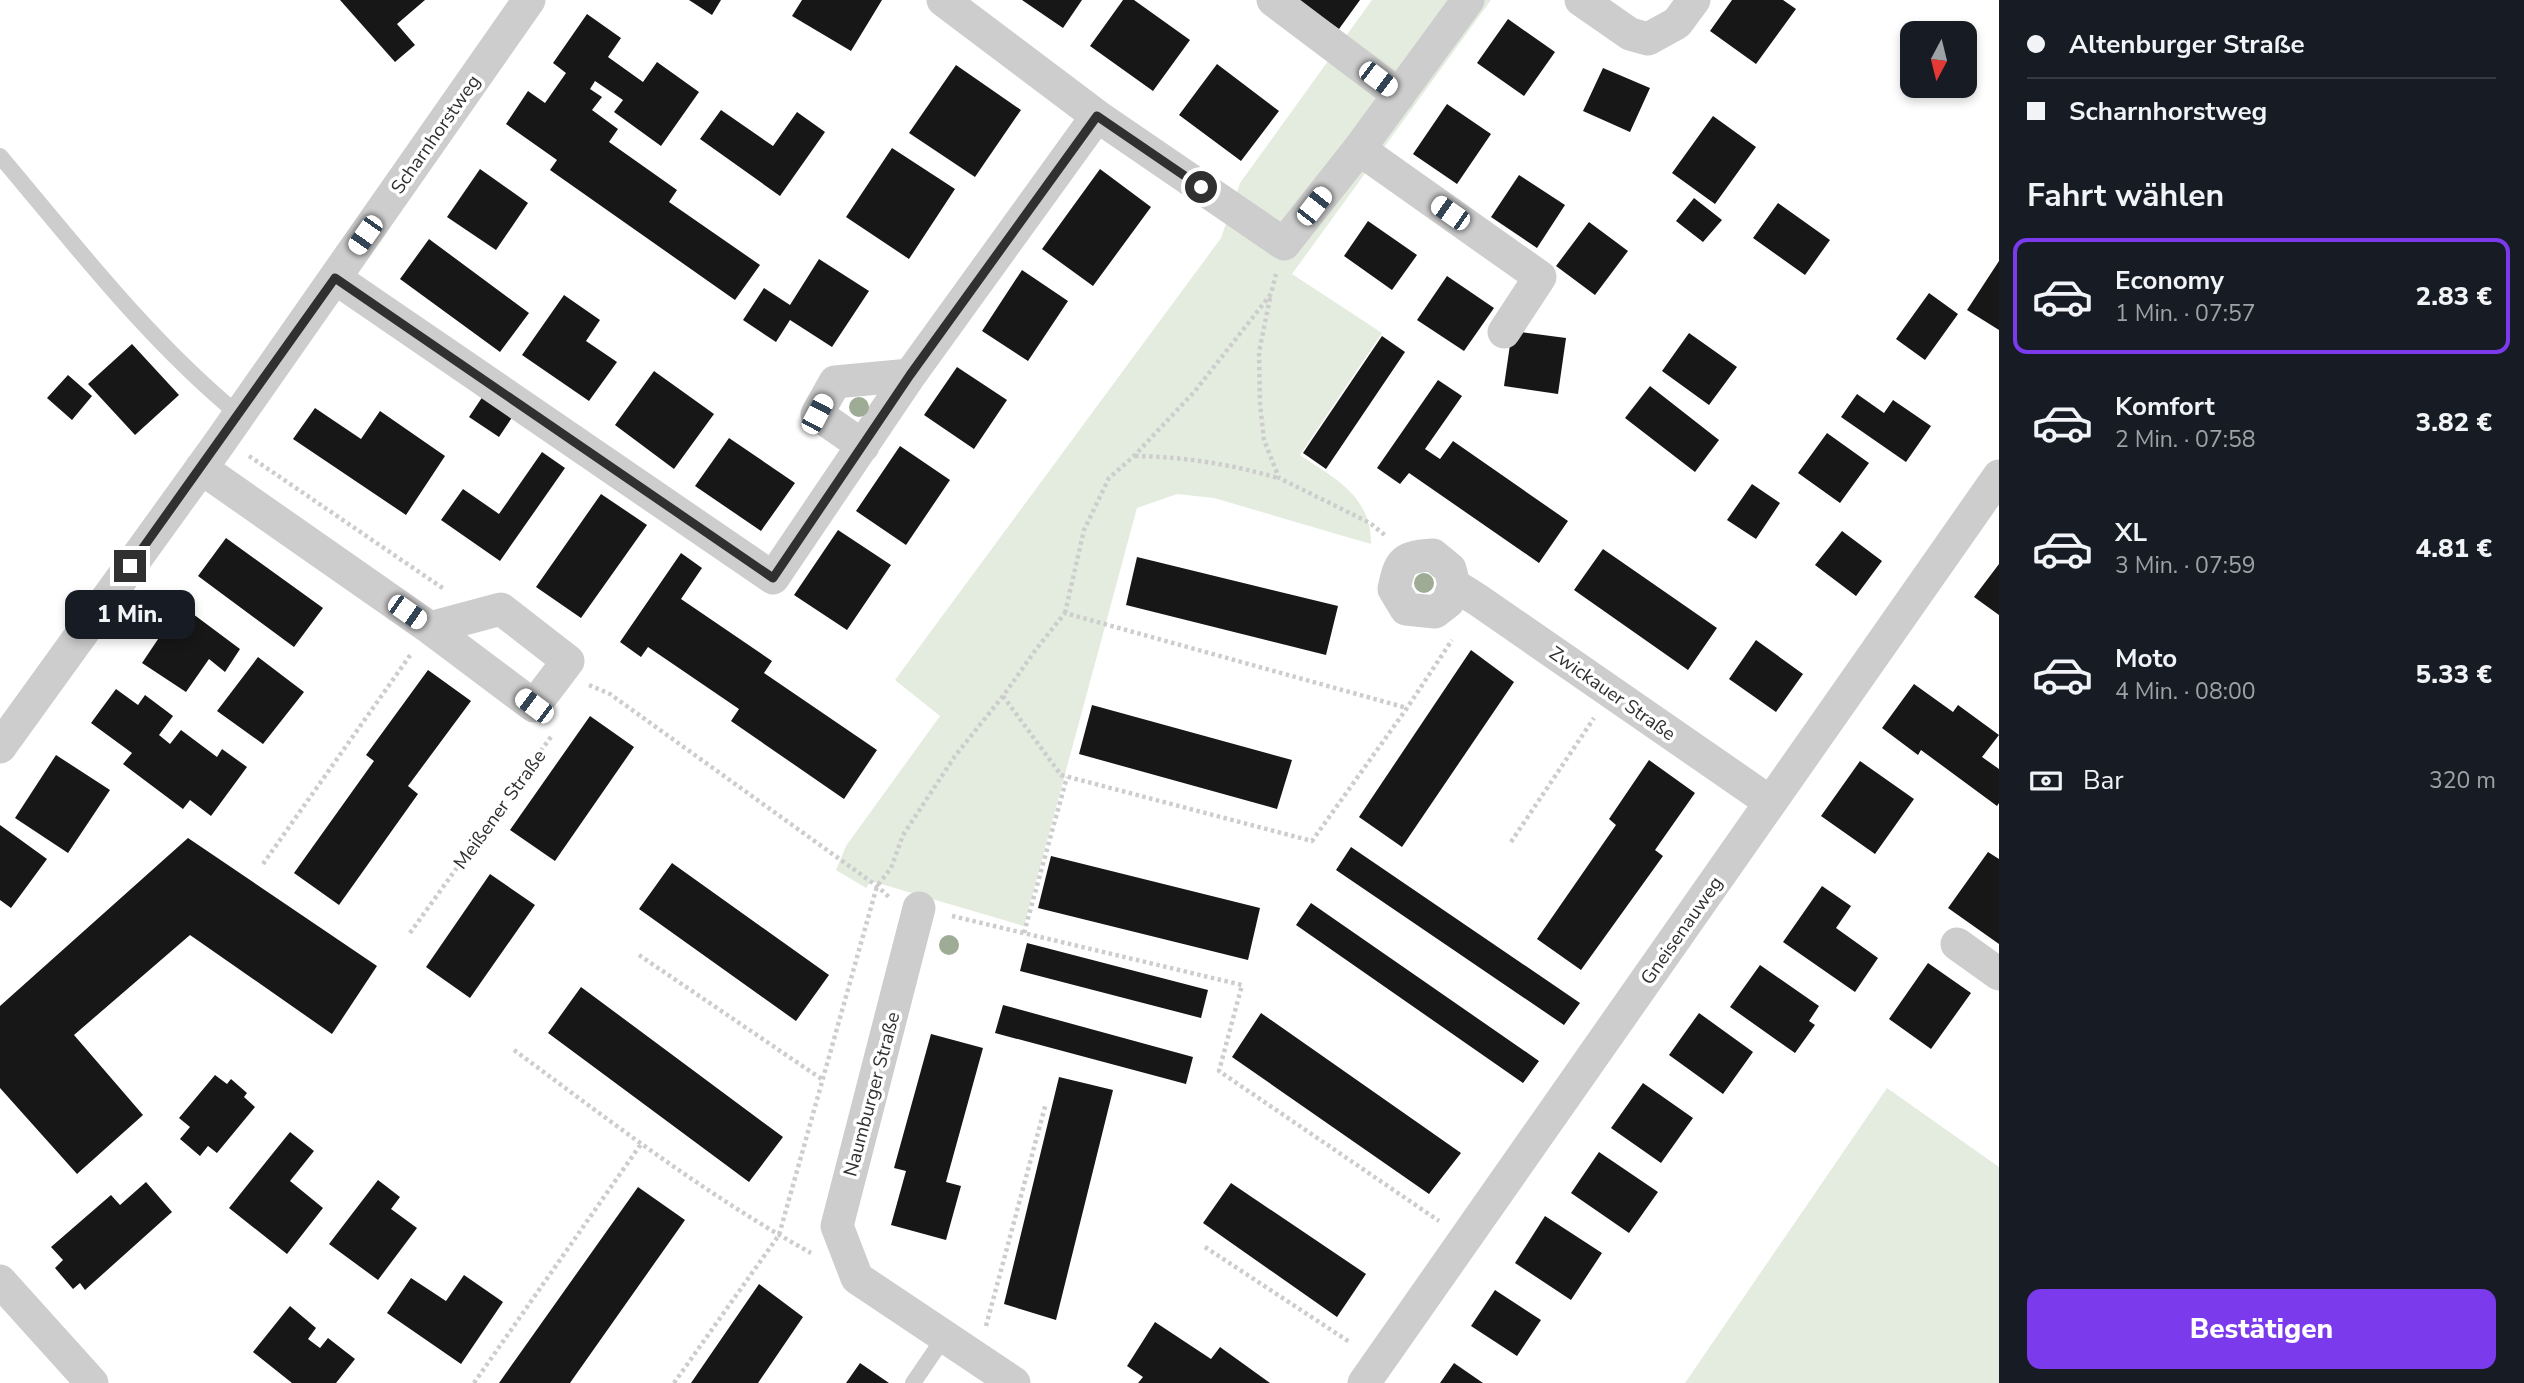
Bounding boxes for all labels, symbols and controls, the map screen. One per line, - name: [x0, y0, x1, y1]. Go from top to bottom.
- north arrow: [1900, 21, 1978, 98]
- map controls: [1900, 21, 1977, 98]
- text: Altenburger Straße: [2069, 27, 2305, 62]
- car: [1355, 58, 1402, 100]
- street label: Scharnhorstweg: [385, 70, 487, 199]
- text: Scharnhorstweg: [2069, 94, 2267, 129]
- route start: [1185, 171, 1217, 203]
- text: Fahrt wählen: [2027, 174, 2224, 217]
- car: [1293, 183, 1336, 229]
- car: [1427, 192, 1474, 234]
- car: [345, 212, 386, 258]
- text: Economy: [2115, 263, 2224, 298]
- icon: car: [2031, 265, 2094, 328]
- text: 2.83 €: [2416, 279, 2492, 314]
- text: 1 Min. · 07:57: [2115, 298, 2256, 329]
- text: Komfort: [2115, 389, 2215, 424]
- car: [798, 391, 837, 437]
- icon: car: [2031, 391, 2094, 454]
- text: 3.82 €: [2416, 405, 2492, 440]
- text: 2 Min. · 07:58: [2115, 424, 2256, 455]
- text: XL: [2115, 515, 2147, 550]
- icon: car: [2031, 517, 2094, 580]
- text: 4.81 €: [2416, 531, 2492, 566]
- route end: [114, 550, 146, 582]
- text: 3 Min. · 07:59: [2115, 550, 2256, 581]
- callout: 1 Min.: [65, 590, 195, 640]
- car: [384, 591, 431, 633]
- text: 1 Min.: [97, 599, 163, 630]
- street label: Zwickauer Straße: [1544, 641, 1681, 747]
- text: Moto: [2115, 641, 2177, 676]
- icon: car: [2031, 643, 2094, 706]
- text: 5.33 €: [2416, 657, 2492, 692]
- text: 4 Min. · 08:00: [2115, 676, 2256, 707]
- car: [511, 685, 558, 727]
- street label: Meißener Straße: [448, 745, 552, 875]
- icon: cash: [2027, 762, 2065, 800]
- text: Bar: [2083, 763, 2124, 798]
- text: 320 m: [2429, 765, 2496, 796]
- street label: Gneisenauweg: [1635, 871, 1729, 990]
- street label: Naumburger Straße: [838, 1009, 906, 1179]
- button: Bestätigen: [2027, 1289, 2496, 1369]

